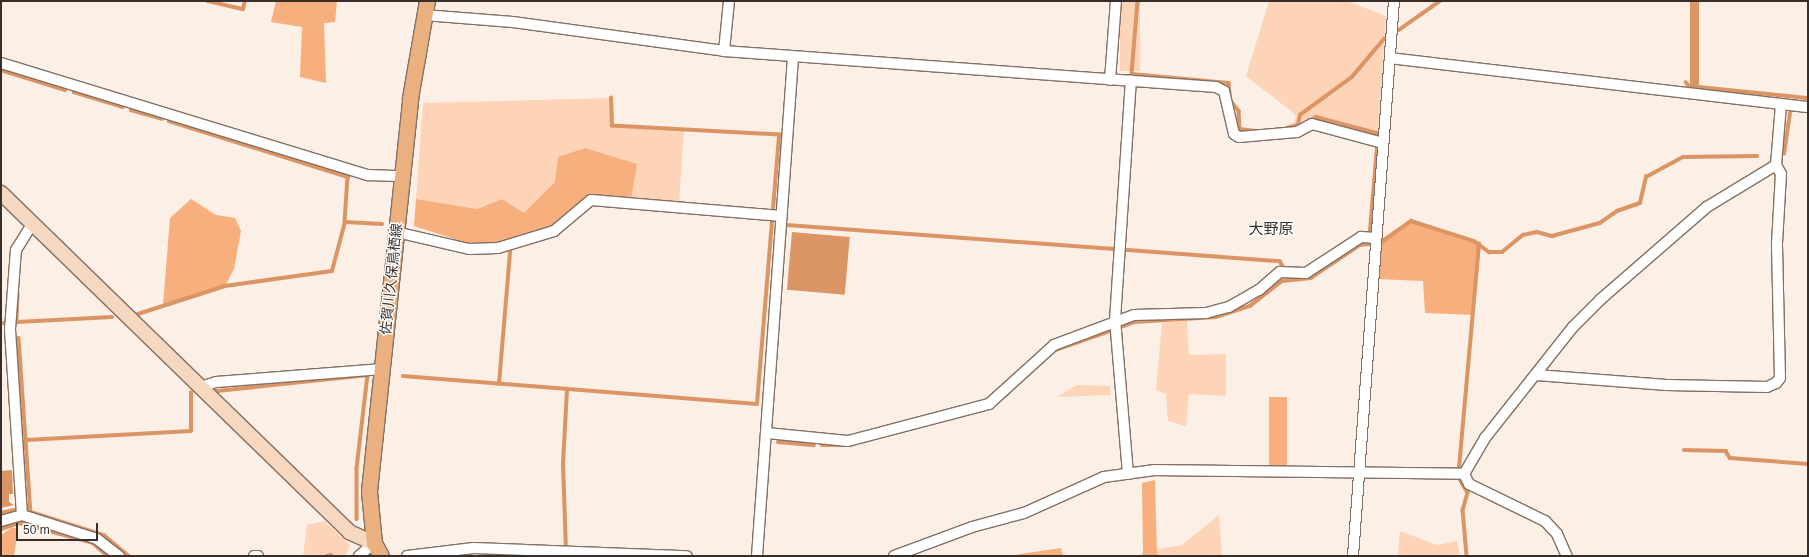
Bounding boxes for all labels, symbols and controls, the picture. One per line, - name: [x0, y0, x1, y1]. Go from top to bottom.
- district label: 大野原: [1249, 220, 1293, 238]
- street label: 佐賀川久保鳥栖線: [377, 222, 405, 336]
- scale bar: [18, 515, 100, 541]
- text: 50 m: [23, 523, 50, 537]

